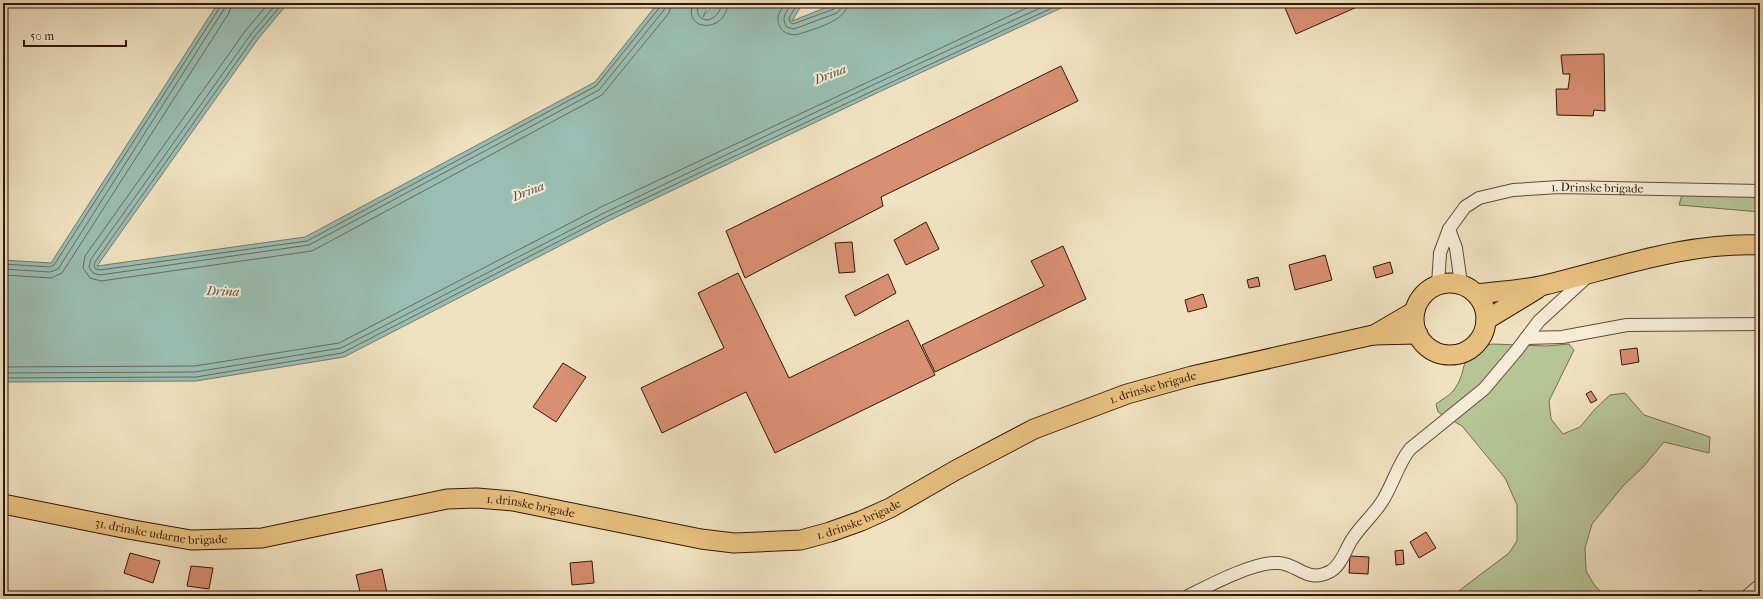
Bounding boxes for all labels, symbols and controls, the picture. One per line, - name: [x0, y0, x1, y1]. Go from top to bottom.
- scale bar: [24, 22, 126, 48]
- text: 50 m: [30, 29, 54, 43]
- water label: Drina: [811, 61, 848, 87]
- water label: Drina: [509, 178, 546, 204]
- street label: 1. Drinske brigade: [1551, 180, 1644, 196]
- water label: Drina: [205, 283, 240, 299]
- street label: 1. drinske brigade: [1108, 368, 1198, 407]
- street label: 1. drinske brigade: [486, 492, 576, 520]
- street label: 1. drinske brigade: [815, 496, 903, 542]
- street label: 31. drinske udarne brigade: [94, 516, 228, 547]

